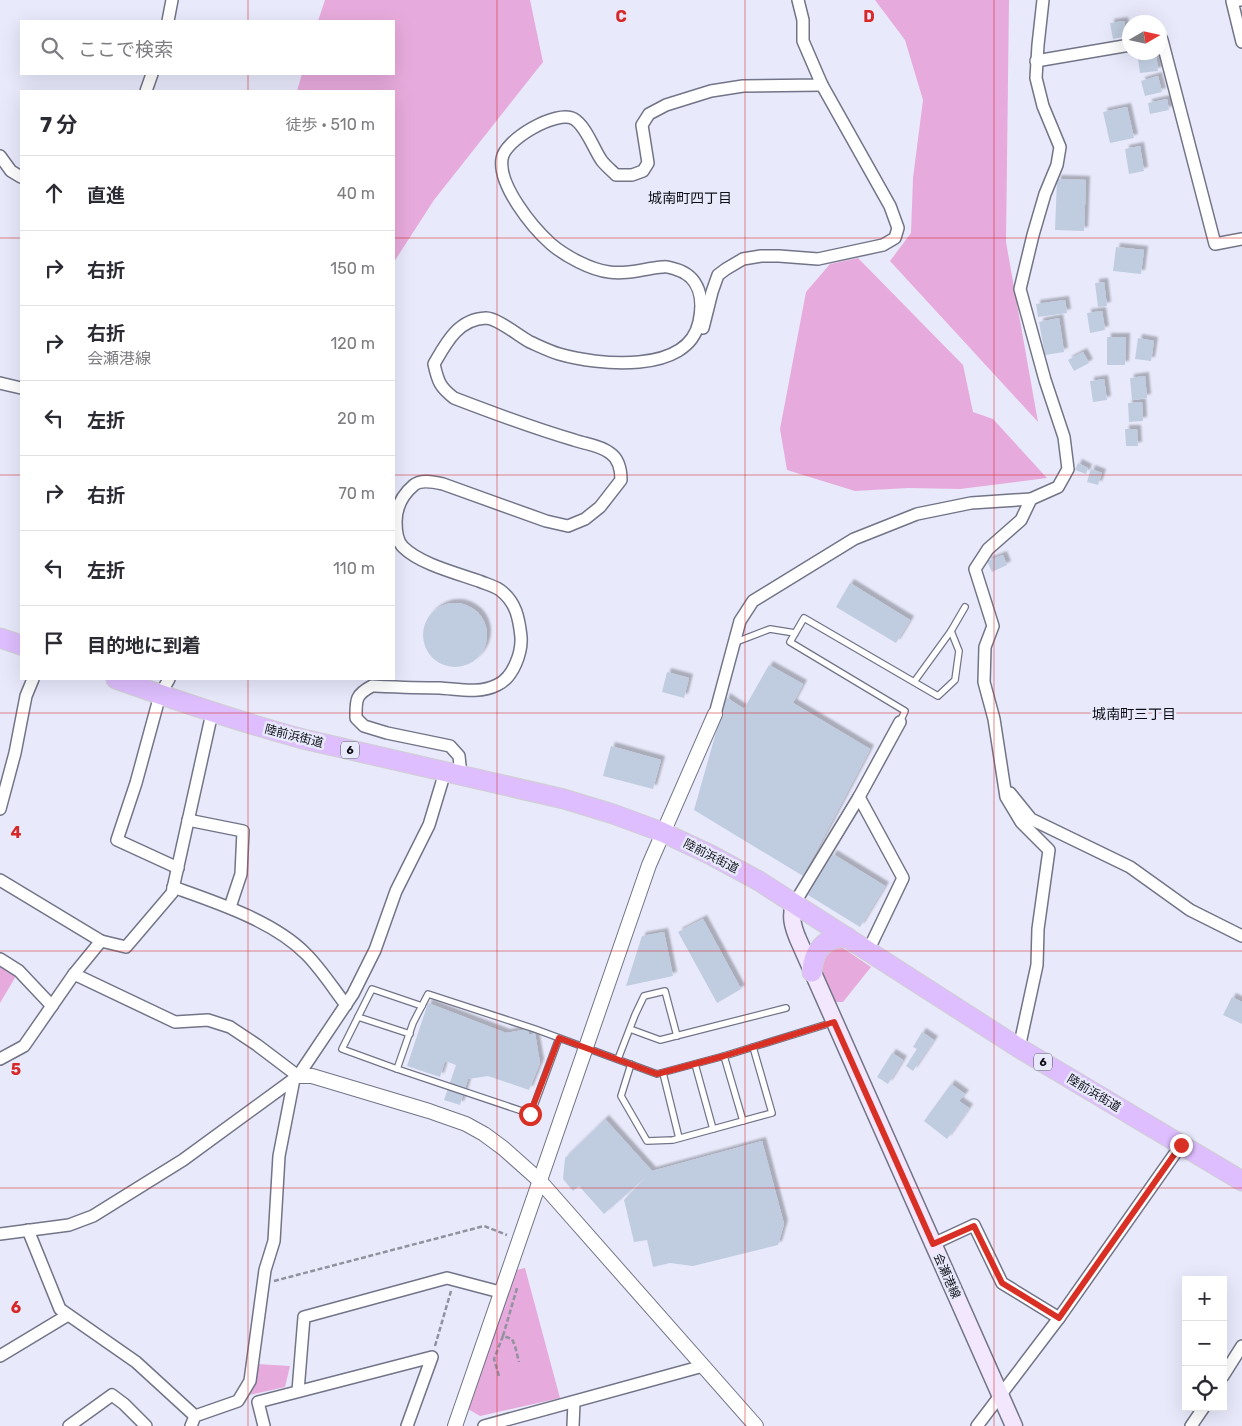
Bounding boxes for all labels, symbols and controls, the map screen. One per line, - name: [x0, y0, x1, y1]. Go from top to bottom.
- text: C: [615, 7, 627, 26]
- text: D: [863, 7, 875, 26]
- north arrow: [1122, 15, 1167, 60]
- search box: [20, 20, 395, 75]
- icon: search: [38, 34, 66, 62]
- text: ここで検索: [78, 38, 173, 61]
- text: 7 分: [40, 112, 78, 137]
- text: 徒歩 · 510 m: [285, 115, 375, 134]
- icon: ahead: [40, 179, 68, 207]
- text: 直進: [87, 184, 125, 207]
- text: 40 m: [337, 184, 375, 203]
- district label: 城南町四丁目: [648, 190, 732, 207]
- icon: right: [40, 254, 68, 282]
- text: 右折: [87, 259, 125, 282]
- text: 150 m: [330, 259, 375, 278]
- text: 右折: [87, 322, 125, 345]
- icon: right: [40, 329, 68, 357]
- text: 120 m: [330, 334, 375, 353]
- text: 会瀬港線: [87, 349, 151, 368]
- icon: left: [40, 404, 68, 432]
- text: 左折: [87, 409, 125, 432]
- text: 20 m: [337, 409, 375, 428]
- icon: right: [40, 479, 68, 507]
- text: 右折: [87, 484, 125, 507]
- text: 70 m: [338, 484, 375, 503]
- icon: left: [40, 554, 68, 582]
- text: 左折: [87, 559, 125, 582]
- text: 110 m: [333, 559, 375, 578]
- icon: arrive: [40, 629, 68, 657]
- text: 目的地に到着: [87, 634, 201, 657]
- district label: 城南町三丁目: [1092, 706, 1176, 723]
- street label: 陸前浜街道: [263, 722, 325, 750]
- road number: 6: [341, 742, 359, 758]
- text: 4: [11, 823, 22, 842]
- street label: 陸前浜街道: [681, 836, 741, 876]
- road number: 6: [1034, 1054, 1052, 1070]
- text: 5: [11, 1060, 21, 1079]
- street label: 陸前浜街道: [1065, 1072, 1123, 1114]
- route start: [519, 1103, 542, 1126]
- route end: [1170, 1134, 1193, 1157]
- street label: 会瀬港線: [931, 1251, 963, 1301]
- map controls: [1182, 1276, 1227, 1411]
- button: +: [1182, 1276, 1227, 1321]
- text: 6: [11, 1298, 21, 1317]
- button: −: [1182, 1321, 1227, 1366]
- button: locate: [1182, 1366, 1227, 1411]

